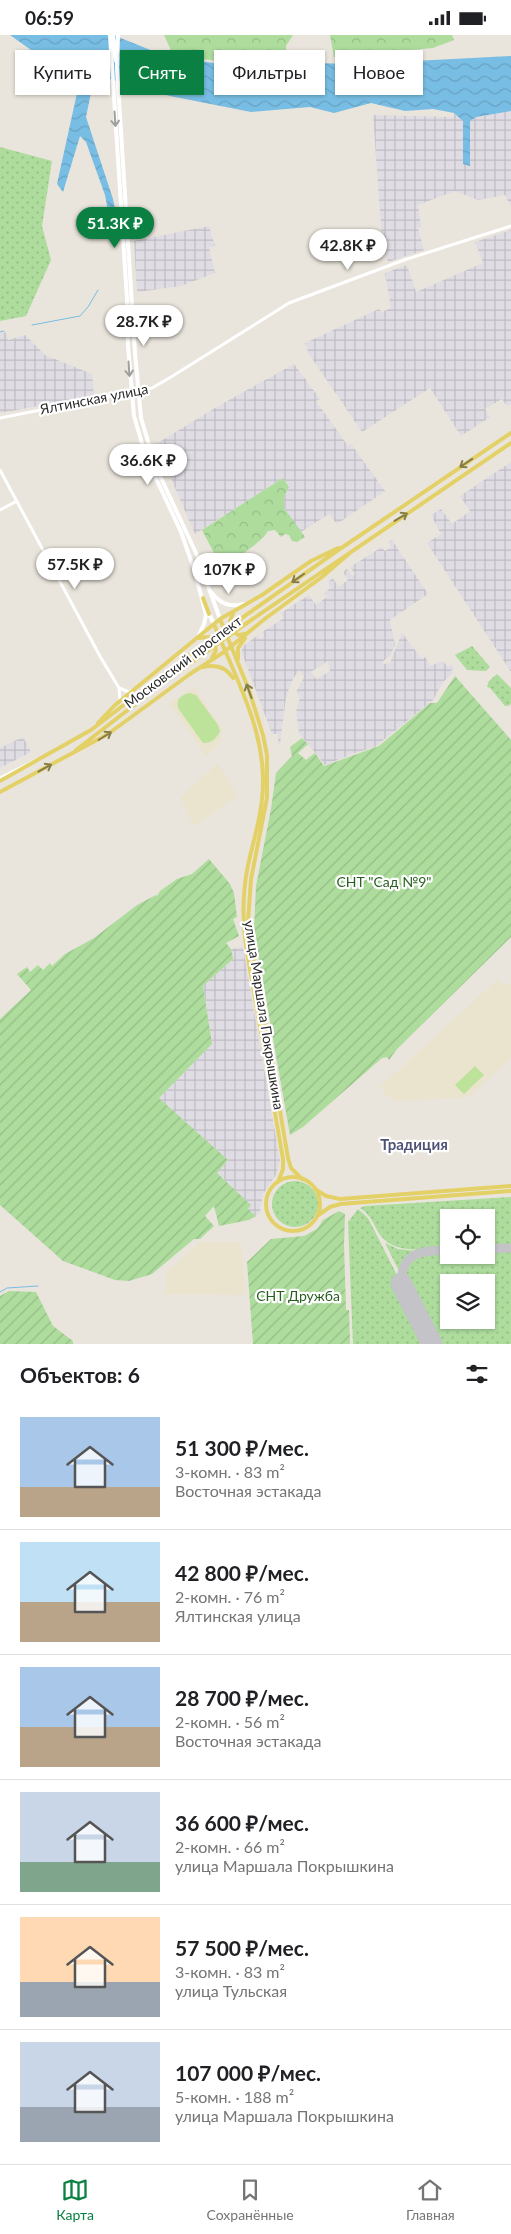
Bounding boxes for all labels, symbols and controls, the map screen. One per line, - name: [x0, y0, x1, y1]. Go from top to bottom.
- text: 06:59: [25, 6, 74, 29]
- chip: Купить: [15, 50, 110, 95]
- chip: Снять: [120, 50, 204, 95]
- chip: Фильтры: [214, 50, 325, 95]
- chip: Новое: [335, 50, 423, 95]
- one-way arrow: [110, 110, 119, 126]
- pin: 51.3K ₽: [69, 207, 161, 249]
- text: 51.3K ₽: [87, 213, 143, 232]
- pin: 42.8K ₽: [302, 229, 394, 271]
- text: 42.8K ₽: [320, 235, 376, 254]
- pin: 28.7K ₽: [98, 305, 190, 347]
- text: 28.7K ₽: [116, 311, 172, 330]
- one-way arrow: [125, 360, 134, 376]
- street label: Ялтинская улица: [37, 380, 150, 418]
- pin: 36.6K ₽: [102, 443, 194, 486]
- text: 36.6K ₽: [120, 450, 176, 469]
- one-way arrow: [460, 458, 474, 468]
- one-way arrow: [394, 512, 408, 522]
- pin: 57.5K ₽: [29, 547, 121, 590]
- pin: 107K ₽: [188, 553, 270, 595]
- text: 57.5K ₽: [47, 554, 103, 573]
- text: 107K ₽: [203, 559, 255, 578]
- one-way arrow: [292, 573, 306, 583]
- street label: Московский проспект: [121, 612, 245, 711]
- one-way arrow: [244, 684, 253, 699]
- one-way arrow: [98, 730, 112, 740]
- one-way arrow: [37, 762, 51, 772]
- park label: СНТ "Сад №9": [336, 873, 432, 890]
- street label: улица Маршала Покрышкина: [241, 919, 288, 1111]
- district label: Традиция: [380, 1135, 448, 1153]
- map controls: [440, 1209, 495, 1329]
- button: locate: [440, 1209, 495, 1264]
- button: layers: [440, 1274, 495, 1329]
- park label: СНТ Дружба: [256, 1287, 340, 1304]
- icon: filters: [463, 1360, 491, 1388]
- text: Объектов: 6: [20, 1362, 140, 1387]
- text: 51 300 ₽/мес.: [175, 1435, 309, 1460]
- icon: home: [60, 1437, 120, 1497]
- text: 3-комн. · 83 m²: [175, 1462, 285, 1481]
- text: Восточная эстакада: [175, 1481, 321, 1500]
- text: 42 800 ₽/мес.: [175, 1560, 309, 1585]
- icon: home: [60, 1562, 120, 1622]
- text: 2-комн. · 76 m²: [175, 1587, 285, 1606]
- text: Ялтинская улица: [175, 1606, 301, 1625]
- text: 28 700 ₽/мес.: [175, 1685, 309, 1710]
- icon: home: [60, 1687, 120, 1747]
- text: 2-комн. · 56 m²: [175, 1712, 285, 1731]
- text: Восточная эстакада: [175, 1731, 321, 1750]
- text: 36 600 ₽/мес.: [175, 1810, 309, 1835]
- icon: home: [60, 1812, 120, 1872]
- text: 2-комн. · 66 m²: [175, 1837, 285, 1856]
- text: улица Маршала Покрышкина: [175, 1856, 394, 1875]
- text: 57 500 ₽/мес.: [175, 1935, 309, 1960]
- icon: home: [60, 1937, 120, 1997]
- text: 3-комн. · 83 m²: [175, 1962, 285, 1981]
- text: улица Тульская: [175, 1981, 287, 2000]
- text: 107 000 ₽/мес.: [175, 2060, 321, 2085]
- icon: home: [60, 2062, 120, 2122]
- text: 5-комн. · 188 m²: [175, 2087, 294, 2106]
- text: улица Маршала Покрышкина: [175, 2106, 394, 2125]
- tab: Карта: [56, 2176, 94, 2223]
- tab: Сохранённые: [207, 2176, 294, 2223]
- tab: Главная: [406, 2176, 455, 2223]

